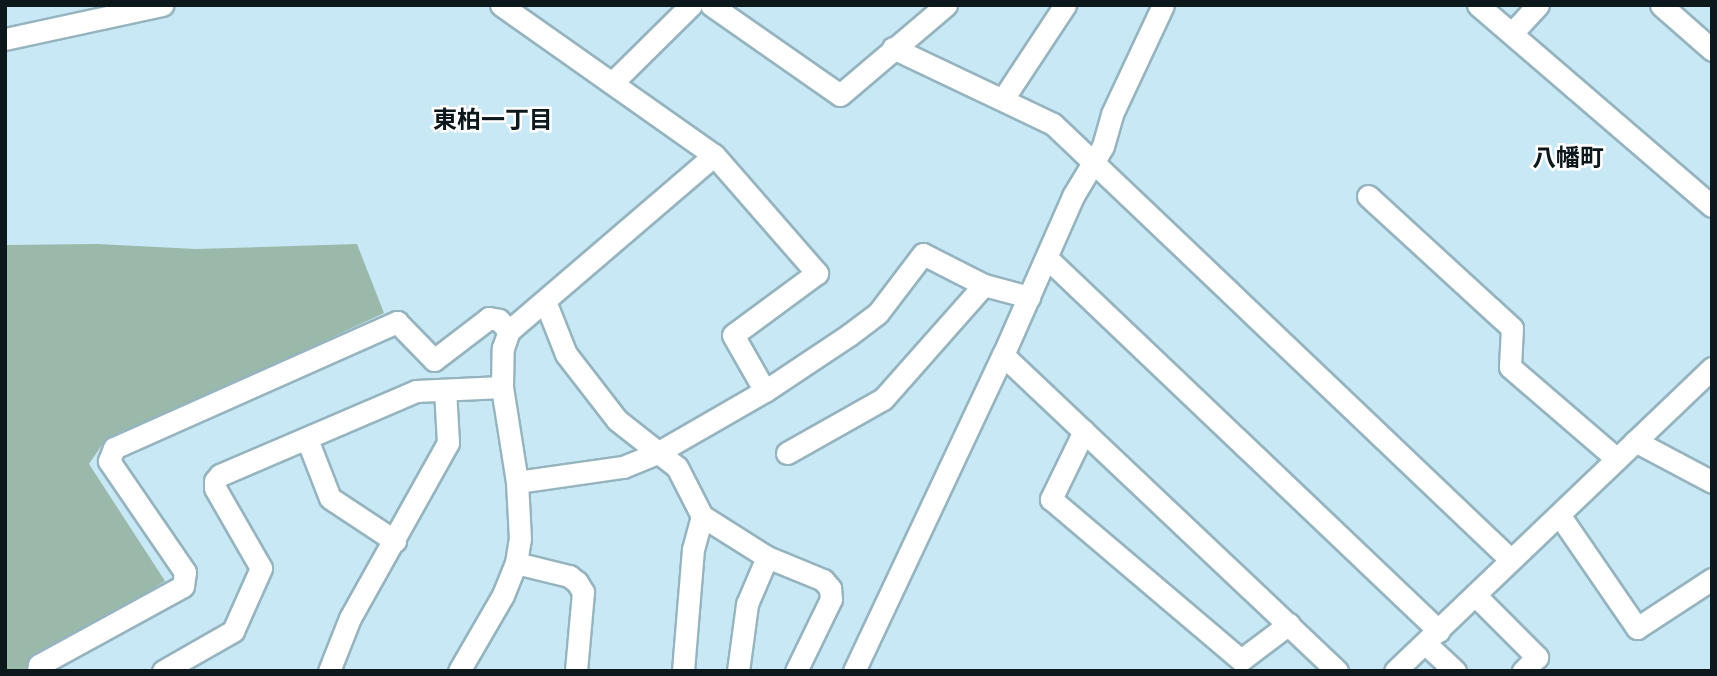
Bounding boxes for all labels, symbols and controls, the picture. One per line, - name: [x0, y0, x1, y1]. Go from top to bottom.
- district label: 東柏一丁目: [433, 107, 553, 135]
- district label: 八幡町: [1532, 145, 1604, 173]

